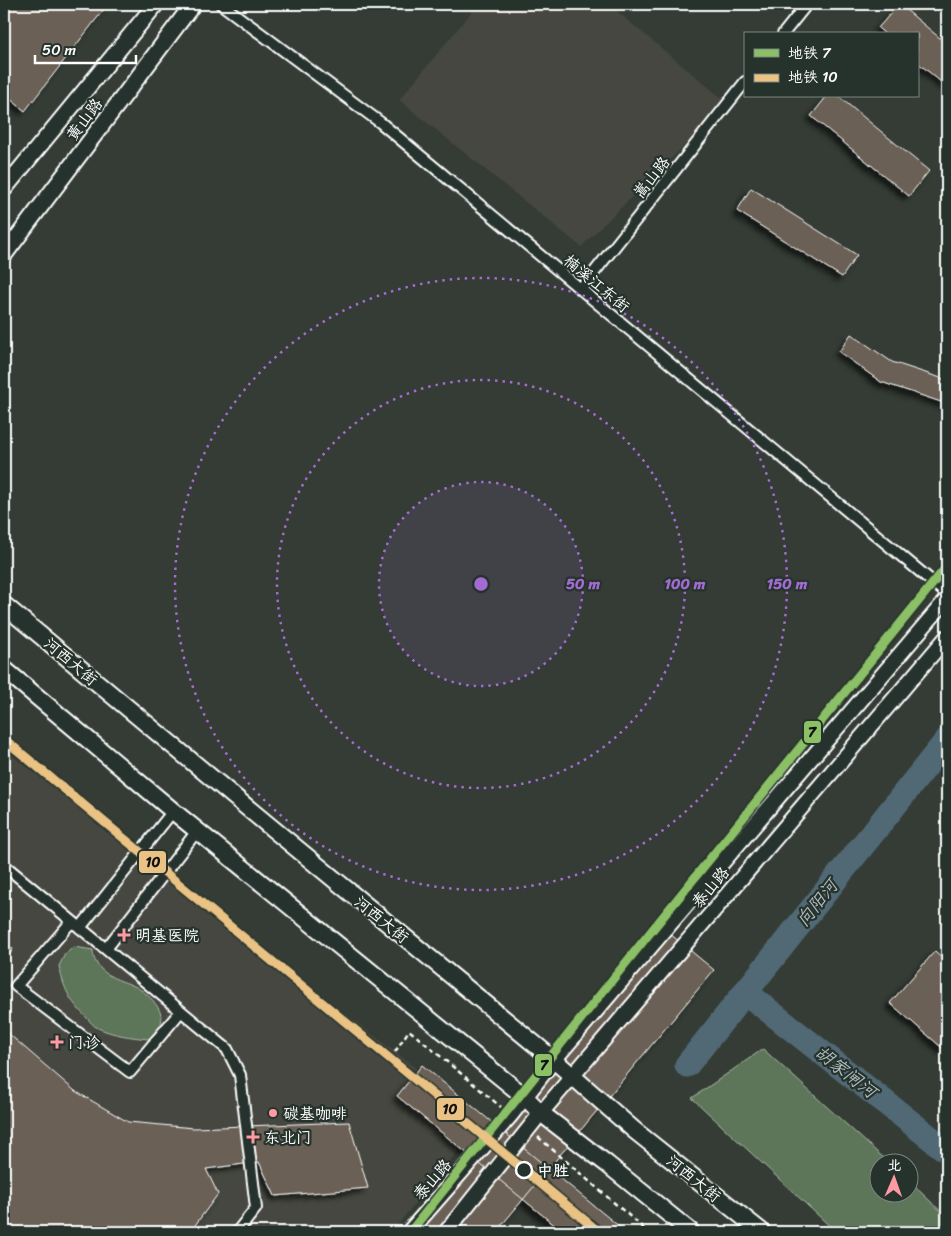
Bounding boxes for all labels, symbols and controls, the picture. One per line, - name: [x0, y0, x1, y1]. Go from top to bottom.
- scale bar: [35, 32, 136, 64]
- legend: [744, 32, 918, 98]
- text: 50 m: [42, 37, 77, 63]
- text: 地铁 7: [788, 40, 832, 66]
- text: 地铁 10: [788, 64, 838, 90]
- street label: 黄山路: [58, 91, 110, 147]
- street label: 嵩山路: [625, 149, 678, 205]
- street label: 楠溪江东街: [557, 247, 637, 320]
- text: 50 m: [566, 571, 601, 597]
- text: 100 m: [665, 571, 706, 597]
- text: 150 m: [767, 571, 808, 597]
- centre of rings: [472, 575, 490, 593]
- street label: 河西大街: [37, 630, 105, 693]
- line badge: 7: [803, 720, 822, 744]
- text: 7: [808, 720, 817, 745]
- line badge: 10: [138, 850, 167, 874]
- text: 10: [146, 850, 161, 875]
- street label: 泰山路: [684, 860, 737, 915]
- water label: 向阳河: [788, 870, 848, 934]
- street label: 河西大街: [348, 888, 416, 951]
- place label: 明基医院: [135, 921, 199, 950]
- marker: 明基医院: [117, 928, 131, 942]
- place label: 门诊: [68, 1028, 101, 1057]
- marker: 门诊: [50, 1035, 64, 1049]
- water label: 胡家闸河: [808, 1037, 887, 1109]
- line badge: 7: [534, 1053, 553, 1077]
- text: 7: [540, 1053, 549, 1078]
- line badge: 10: [436, 1097, 465, 1121]
- text: 10: [443, 1097, 458, 1122]
- place label: 碳基咖啡: [283, 1099, 347, 1128]
- marker: 碳基咖啡: [267, 1107, 279, 1119]
- place label: 东北门: [264, 1123, 312, 1152]
- marker: 东北门: [246, 1130, 260, 1144]
- street label: 河西大街: [660, 1147, 728, 1210]
- street label: 泰山路: [406, 1152, 459, 1207]
- text: 北: [887, 1153, 902, 1178]
- north arrow: [868, 1154, 918, 1204]
- place label: 中胜: [537, 1156, 569, 1185]
- marker: 中胜: [515, 1161, 533, 1179]

